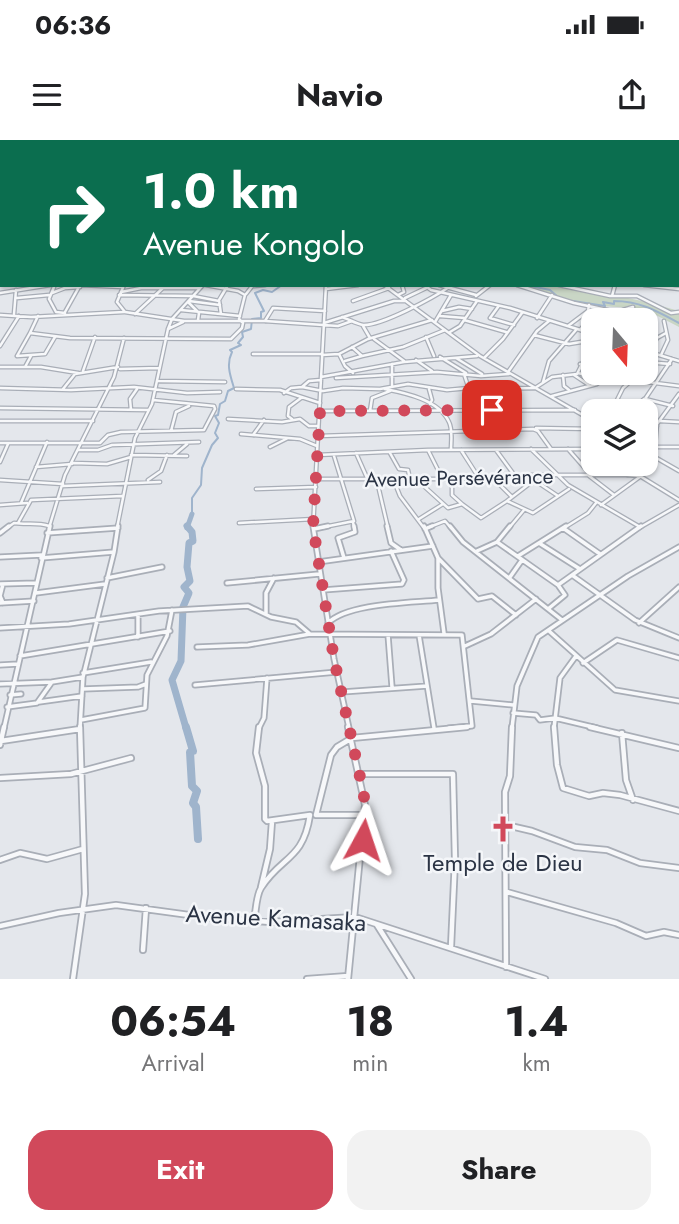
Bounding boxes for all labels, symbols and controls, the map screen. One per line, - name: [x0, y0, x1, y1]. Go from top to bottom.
- text: 06:36: [35, 6, 112, 44]
- text: Navio: [296, 72, 383, 118]
- icon: menu: [28, 76, 66, 114]
- icon: share: [613, 76, 651, 114]
- text: 1.0 km: [143, 156, 299, 226]
- icon: right: [28, 168, 119, 259]
- text: Avenue Kongolo: [143, 221, 364, 267]
- north arrow: [581, 308, 658, 385]
- map controls: [581, 308, 658, 476]
- pin: [462, 380, 522, 440]
- icon: arrive: [473, 391, 511, 429]
- button: layers: [581, 399, 658, 476]
- street label: Avenue Persévérance: [364, 461, 554, 495]
- position arrow: [326, 803, 400, 877]
- church icon: Temple de Dieu: [488, 814, 518, 844]
- place label: Temple de Dieu: [423, 845, 583, 880]
- street label: Avenue Kamasaka: [185, 896, 367, 940]
- text: 06:54: [110, 991, 236, 1052]
- text: 18: [346, 991, 394, 1052]
- text: 1.4: [504, 991, 569, 1052]
- text: Arrival: [142, 1046, 205, 1080]
- text: min: [352, 1046, 388, 1080]
- text: km: [523, 1046, 551, 1080]
- button: Exit: [28, 1130, 333, 1210]
- button: Share: [347, 1130, 651, 1210]

